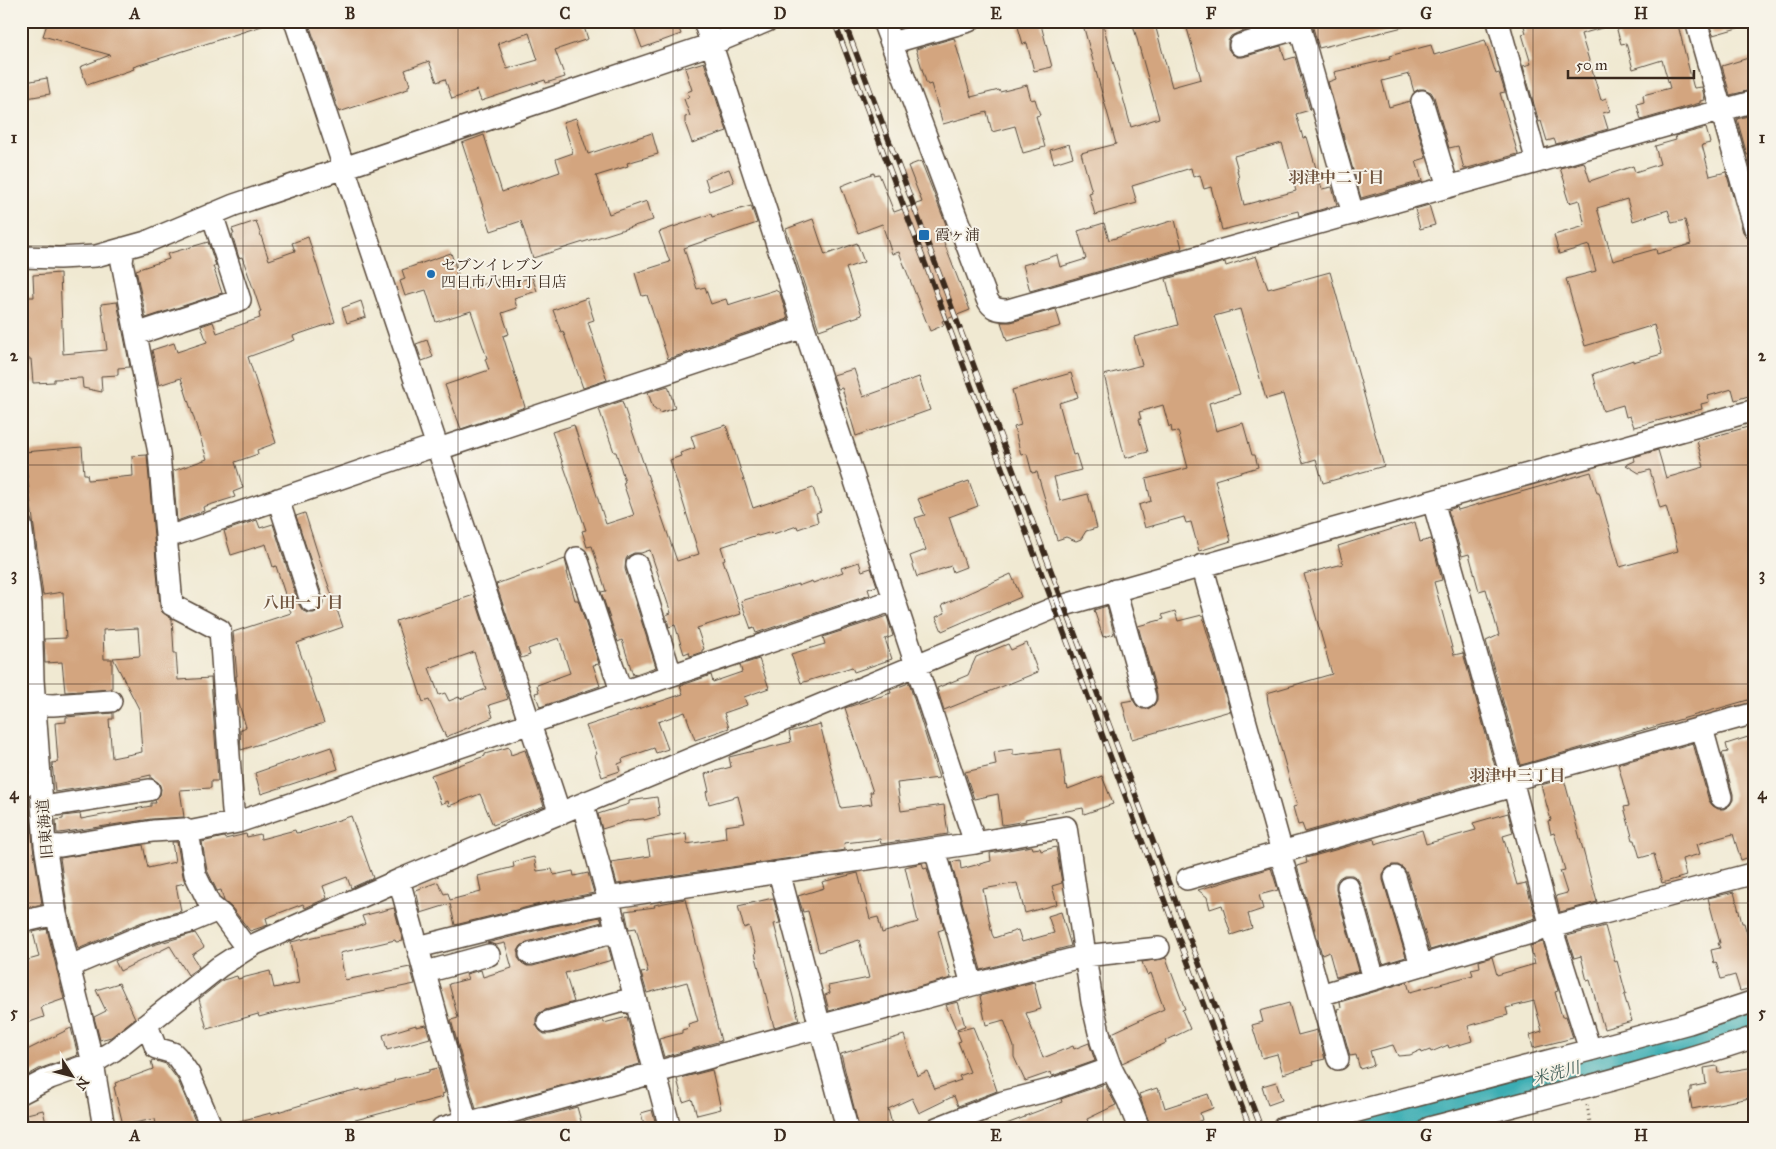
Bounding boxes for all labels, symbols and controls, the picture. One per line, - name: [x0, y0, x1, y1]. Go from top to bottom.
- text: A: [129, 4, 141, 23]
- text: B: [345, 4, 355, 23]
- text: C: [560, 4, 571, 23]
- text: D: [774, 4, 787, 23]
- text: E: [990, 4, 1002, 23]
- text: F: [1206, 4, 1217, 23]
- text: G: [1420, 4, 1432, 23]
- text: H: [1634, 4, 1648, 23]
- scale bar: [1568, 48, 1695, 80]
- text: 50 m: [1576, 56, 1608, 74]
- text: 1: [11, 128, 18, 147]
- text: 1: [1759, 128, 1766, 147]
- district label: 羽津中二丁目: [1288, 168, 1384, 187]
- place label: 霞ヶ浦: [935, 226, 980, 244]
- marker: 霞ヶ浦: [917, 228, 931, 242]
- place label: セブンイレブン 四日市八田1丁目店: [441, 256, 567, 291]
- marker: セブンイレブン 四日市八田1丁目店: [425, 268, 437, 280]
- text: 2: [10, 346, 19, 365]
- text: 2: [1758, 346, 1767, 365]
- text: 3: [11, 565, 17, 585]
- text: 3: [1759, 565, 1765, 585]
- district label: 八田一丁目: [263, 593, 343, 612]
- district label: 羽津中三丁目: [1469, 766, 1565, 785]
- text: 4: [10, 784, 20, 804]
- text: 4: [1758, 784, 1768, 804]
- street label: 旧東海道: [33, 798, 57, 860]
- text: 5: [10, 1003, 18, 1022]
- text: 5: [1758, 1003, 1766, 1022]
- north arrow: [48, 1052, 98, 1102]
- water label: 米洗川: [1530, 1057, 1584, 1088]
- text: N: [72, 1074, 92, 1093]
- text: A: [129, 1126, 141, 1145]
- text: B: [345, 1126, 355, 1145]
- text: C: [560, 1126, 571, 1145]
- text: D: [774, 1126, 787, 1145]
- text: E: [990, 1126, 1002, 1145]
- text: F: [1206, 1126, 1217, 1145]
- text: G: [1420, 1126, 1432, 1145]
- text: H: [1634, 1126, 1648, 1145]

